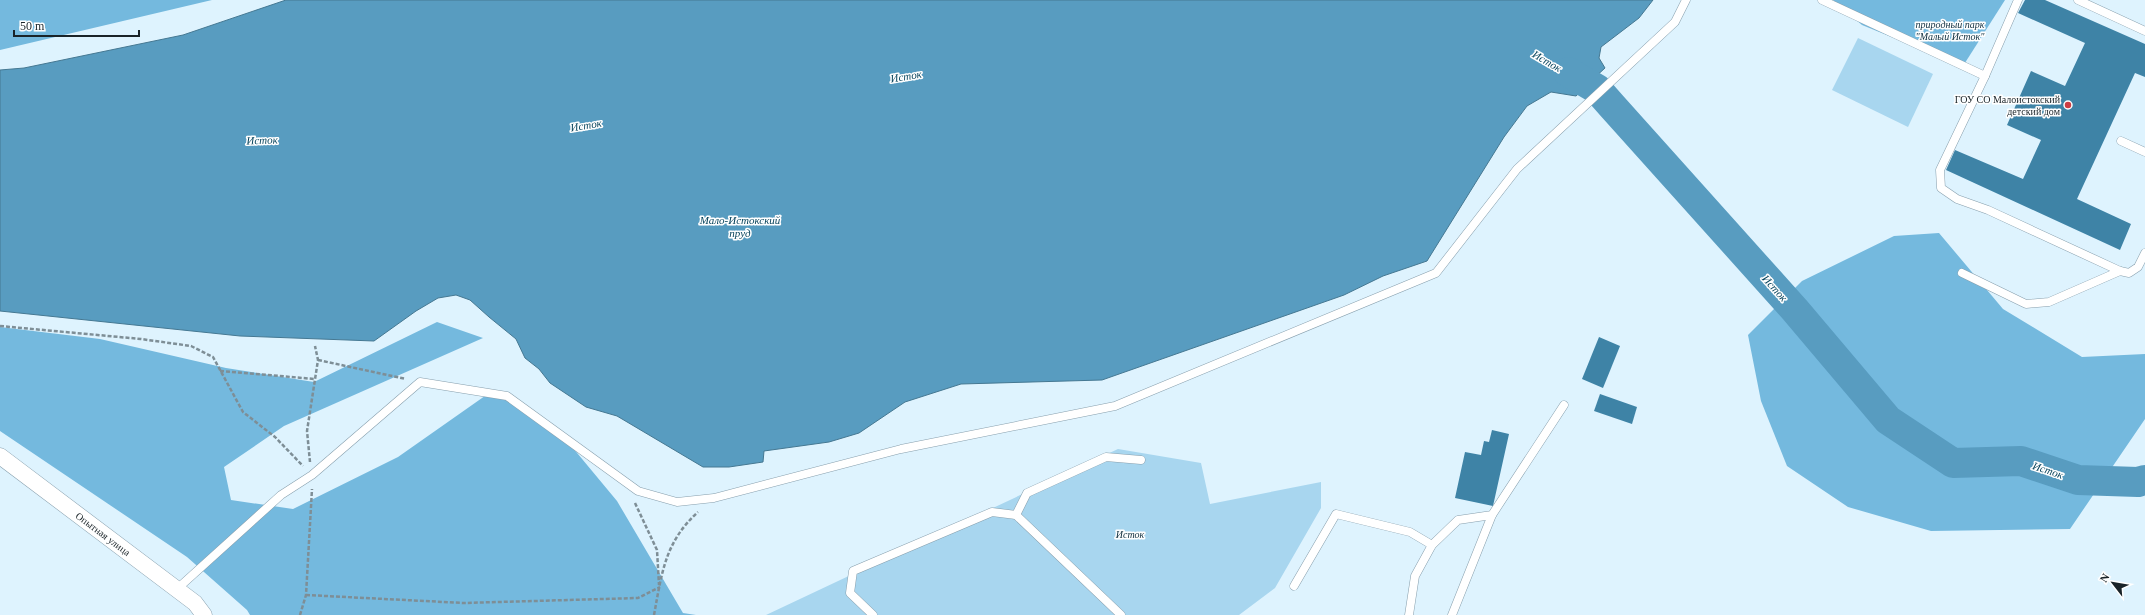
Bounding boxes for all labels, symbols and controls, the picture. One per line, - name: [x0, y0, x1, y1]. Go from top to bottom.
- scale bar: [14, 12, 139, 38]
- text: 50 m: [20, 19, 45, 33]
- park label: природный парк "Малый Исток": [1916, 19, 1985, 42]
- water label: Исток: [1530, 47, 1564, 74]
- water label: Исток: [889, 67, 923, 85]
- place label: ГОУ СО Малоистокский детский дом: [1955, 94, 2061, 117]
- marker: ГОУ СО Малоистокский детский дом: [2063, 100, 2073, 110]
- water label: Исток: [569, 116, 603, 134]
- water label: Исток: [245, 133, 279, 147]
- water label: Мало-Истокский пруд: [699, 214, 781, 239]
- water label: Исток: [1759, 272, 1791, 304]
- water label: Исток: [2030, 459, 2066, 481]
- street label: Опытная улица: [74, 510, 133, 558]
- park label: Исток: [1115, 529, 1145, 540]
- north arrow: [2093, 563, 2133, 603]
- text: N: [2097, 571, 2112, 584]

